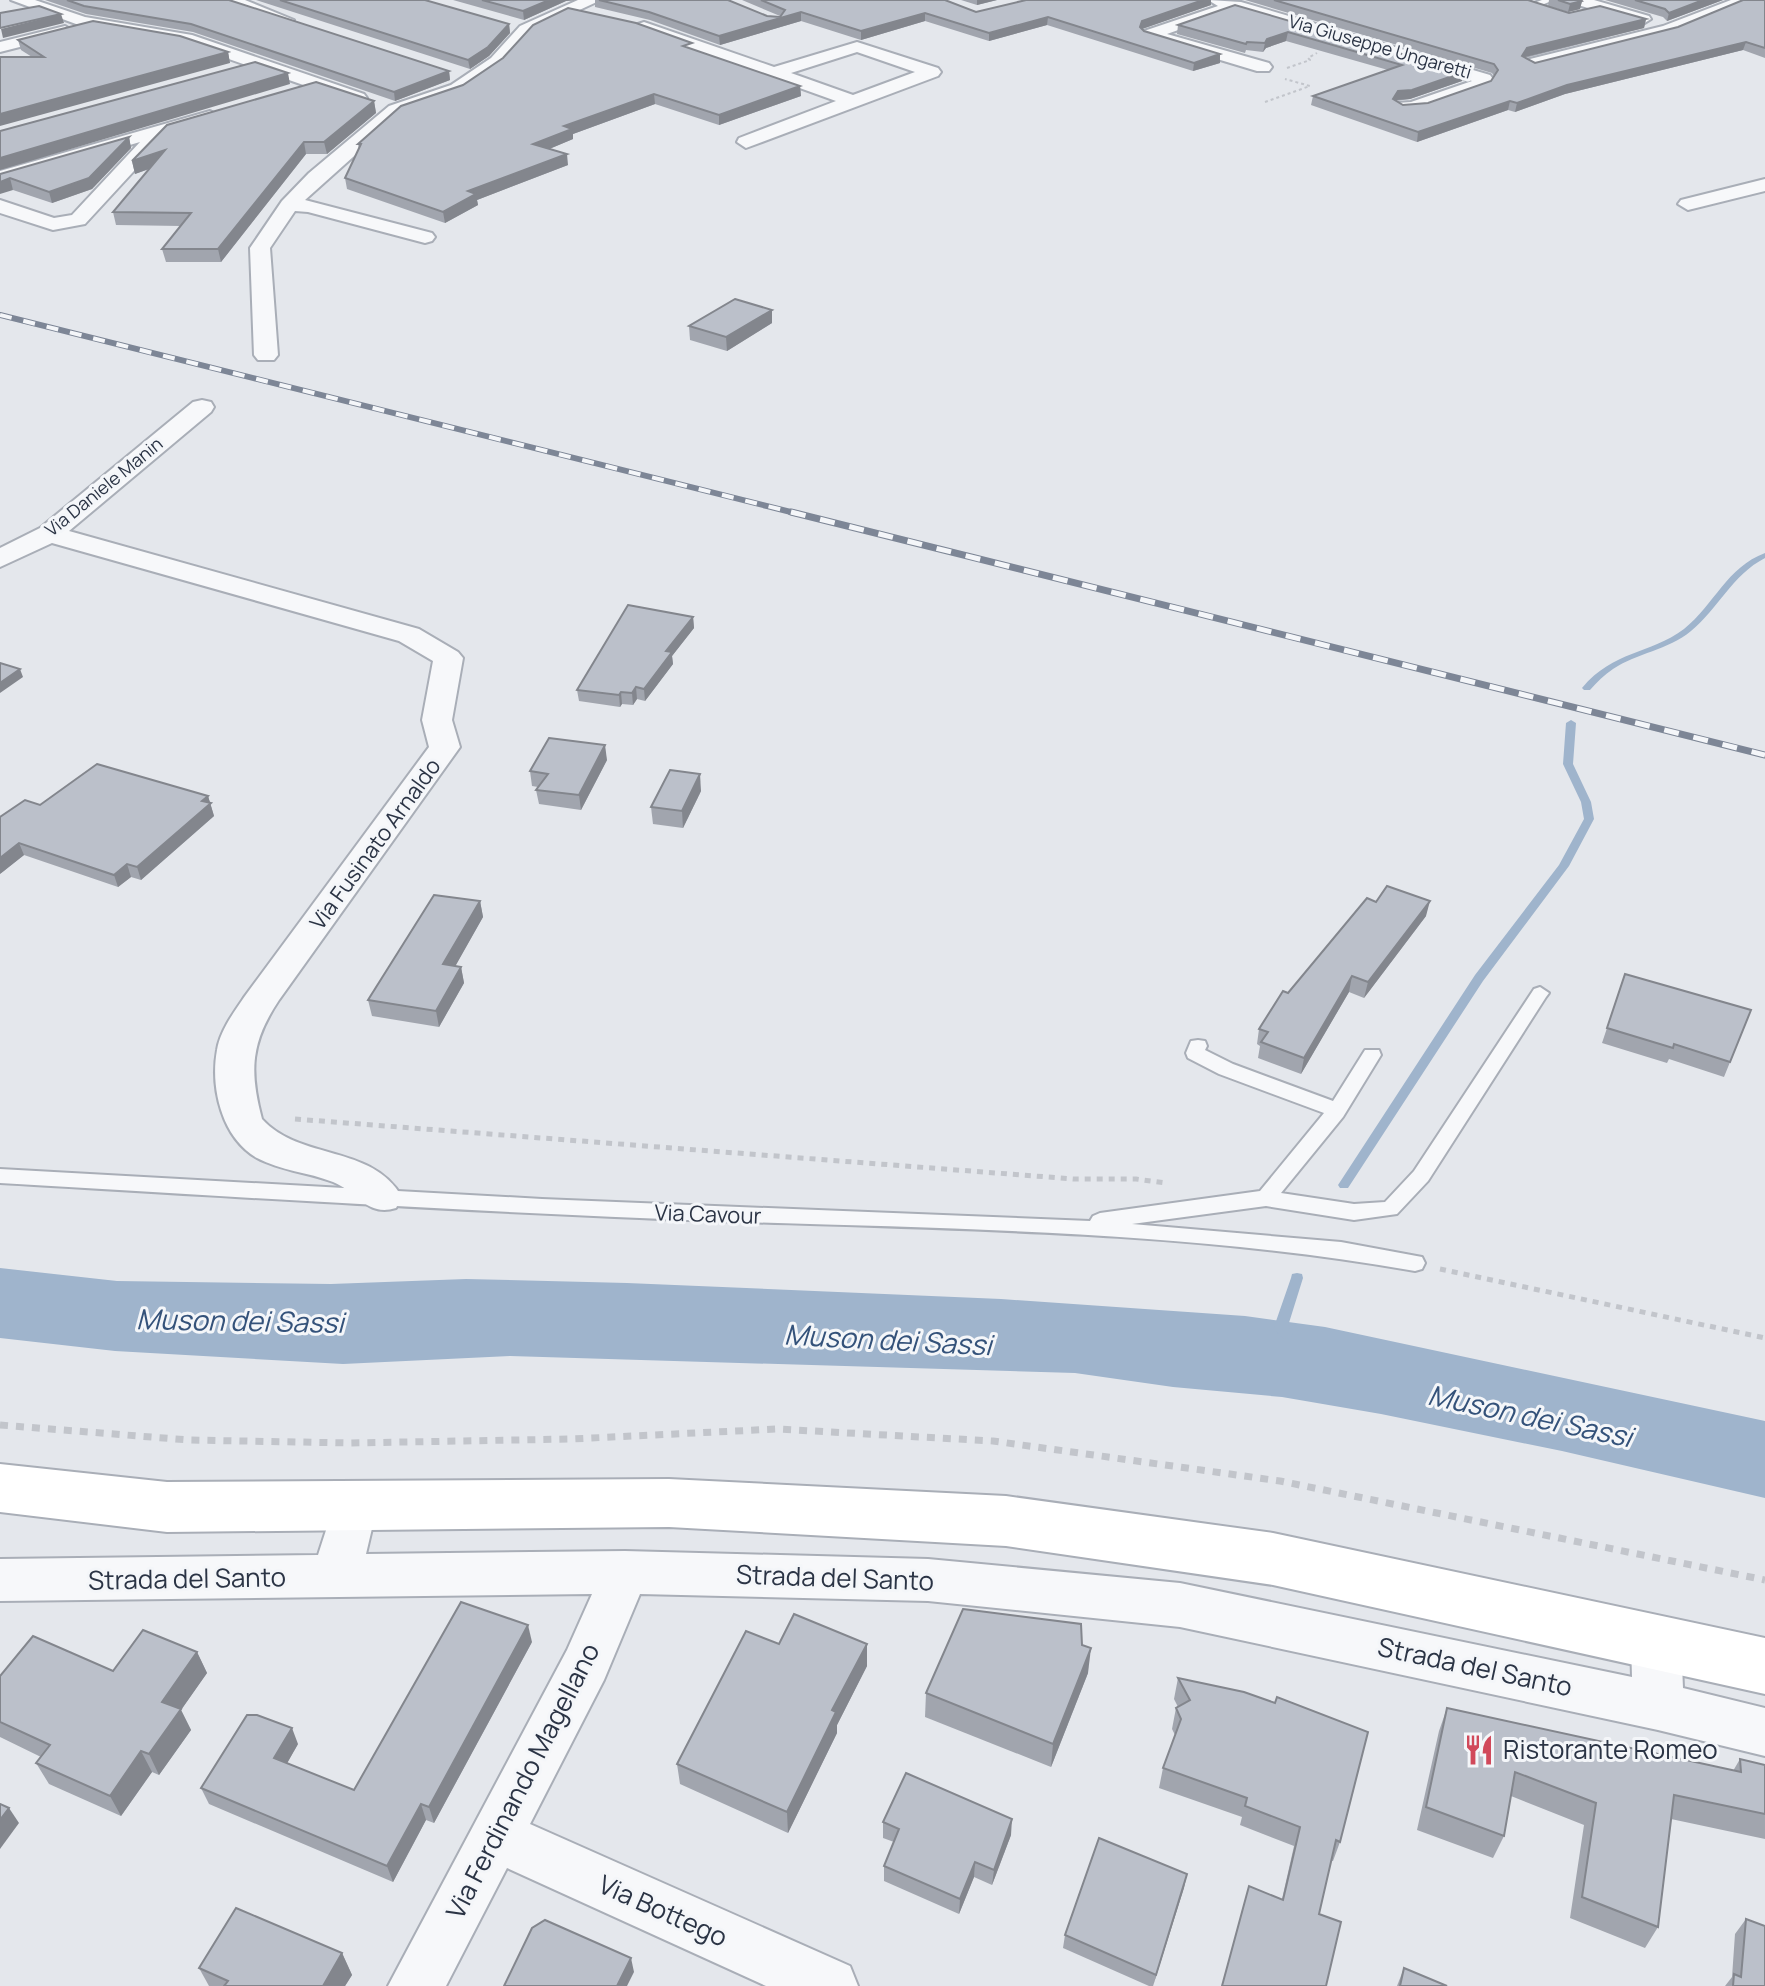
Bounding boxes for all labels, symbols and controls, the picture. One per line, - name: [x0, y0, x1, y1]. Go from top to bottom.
- street label: Via Giuseppe Ungaretti: [1286, 8, 1475, 84]
- street label: Via Daniele Manin: [40, 431, 167, 541]
- street label: Via Fusinato Arnaldo: [303, 752, 447, 936]
- street label: Via Cavour: [654, 1197, 762, 1231]
- water label: Muson dei Sassi: [136, 1299, 348, 1341]
- water label: Muson dei Sassi: [783, 1315, 996, 1364]
- water label: Muson dei Sassi: [1425, 1375, 1639, 1456]
- street label: Strada del Santo: [736, 1556, 935, 1598]
- street label: Strada del Santo: [88, 1558, 286, 1598]
- street label: Strada del Santo: [1375, 1628, 1576, 1704]
- street label: Via Ferdinando Magellano: [437, 1637, 607, 1925]
- place label: Ristorante Romeo: [1503, 1731, 1718, 1767]
- restaurant icon: Ristorante Romeo: [1462, 1733, 1496, 1767]
- street label: Via Bottego: [593, 1866, 734, 1954]

